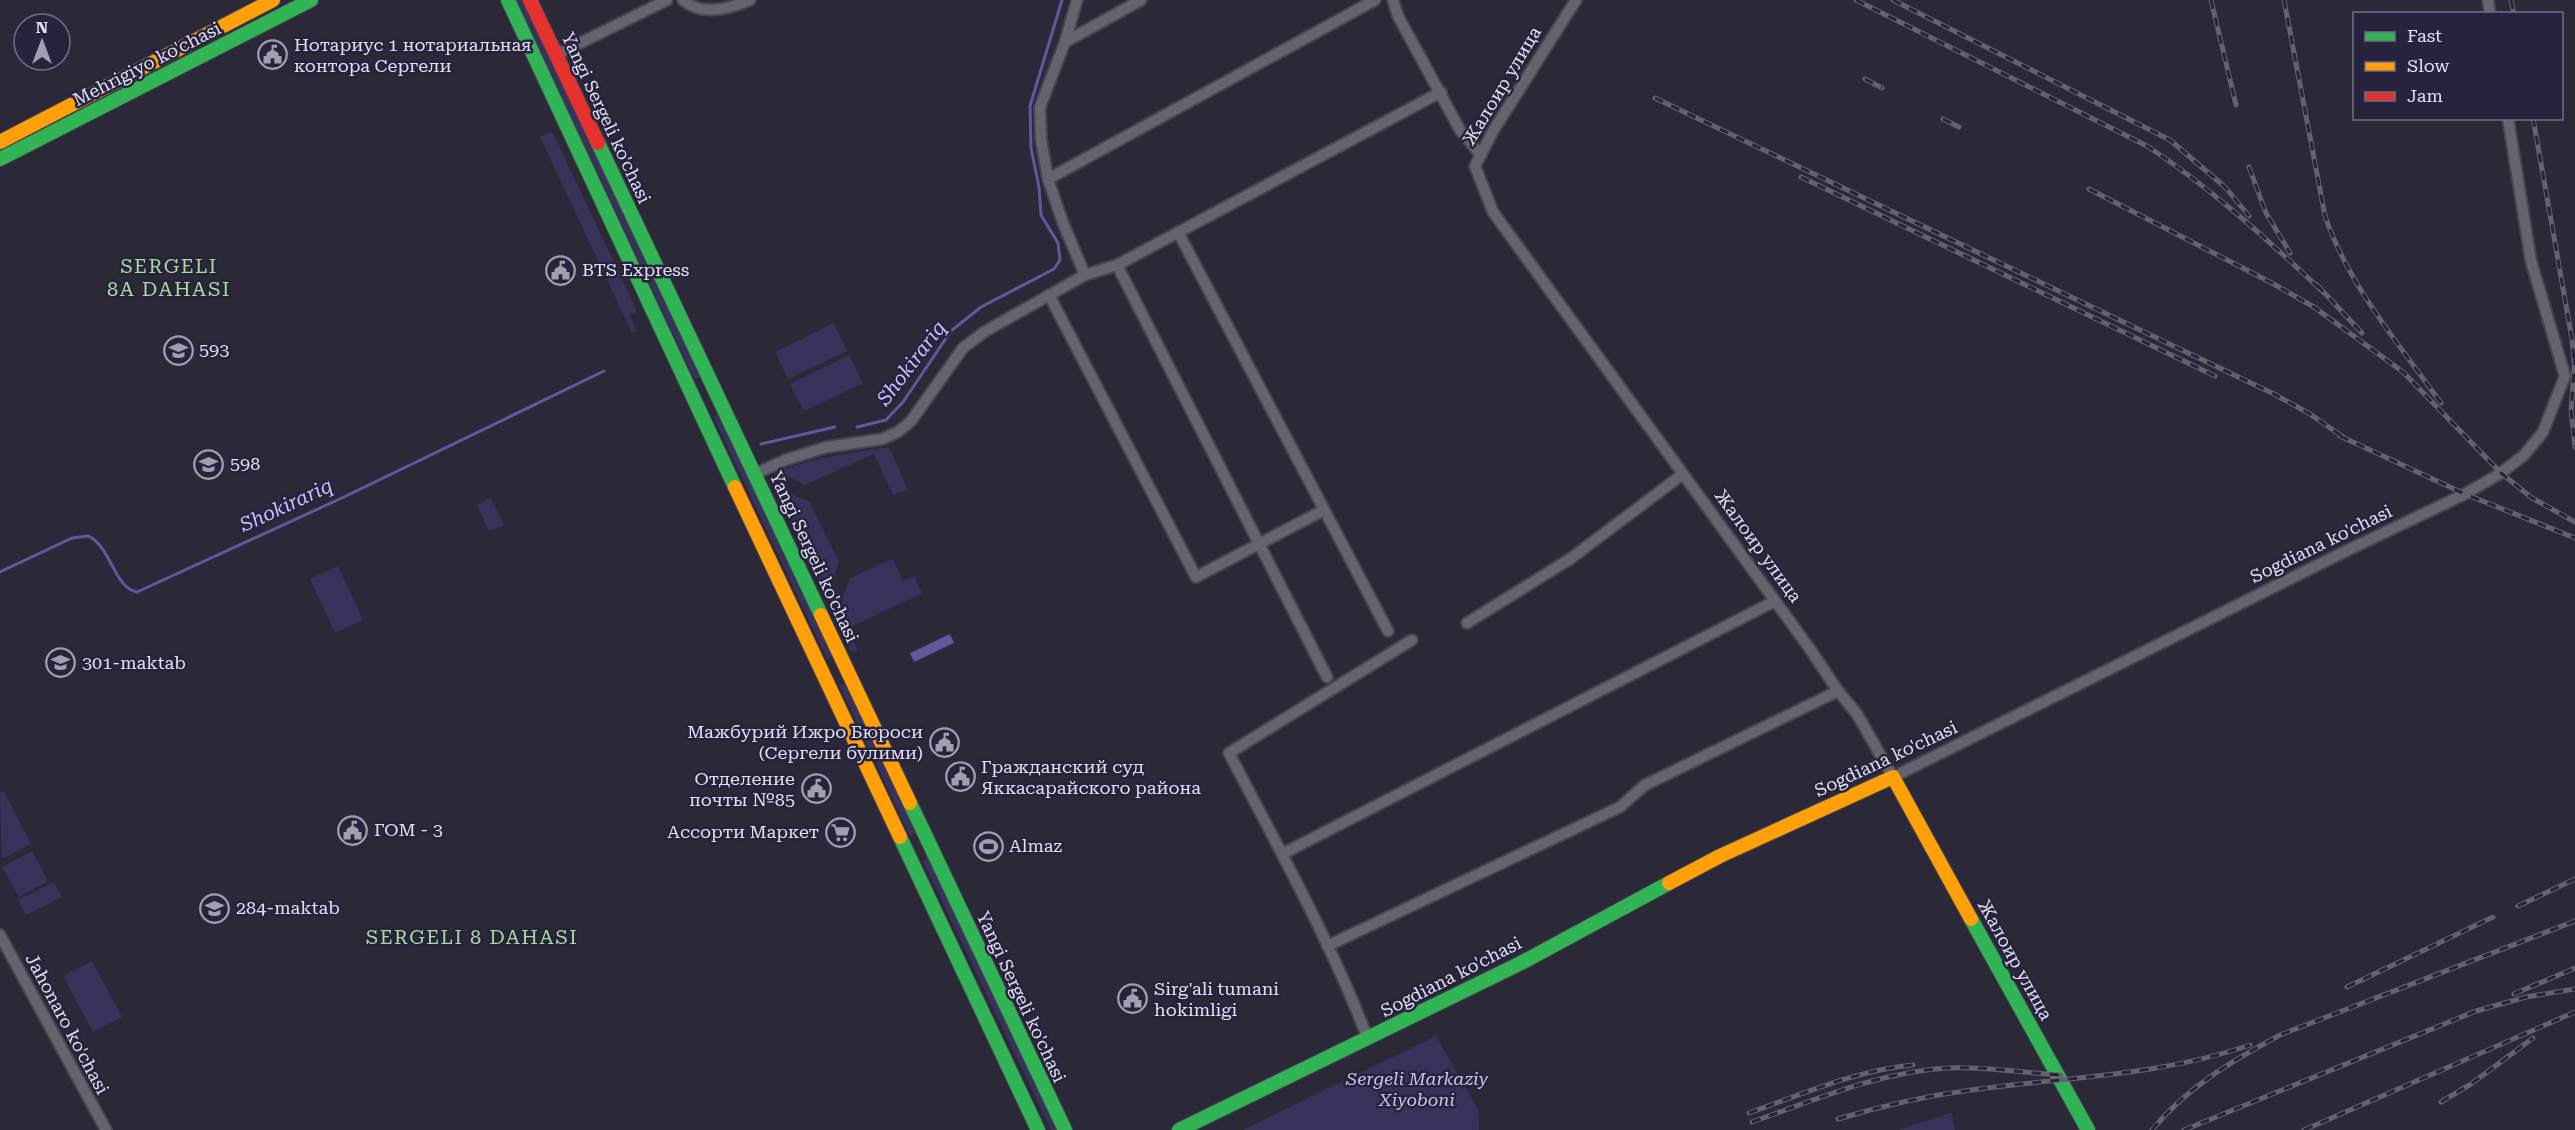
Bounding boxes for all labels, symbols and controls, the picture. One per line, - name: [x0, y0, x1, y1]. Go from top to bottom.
- north arrow: [12, 12, 72, 72]
- legend: [2353, 12, 2563, 120]
- street label: Mehrigiyo ko'chasi: [69, 17, 224, 110]
- text: N: [36, 18, 48, 37]
- street label: Жалоир улица: [1458, 22, 1545, 149]
- text: Fast: [2407, 25, 2442, 46]
- street label: Yangi Sergeli ko'chasi: [558, 29, 655, 207]
- place label: Нотариус 1 нотариальная контора Сергели: [294, 34, 532, 76]
- public building icon: Нотариус 1 нотариальная контора Сергели: [257, 39, 289, 71]
- text: Slow: [2407, 55, 2449, 76]
- text: Jam: [2407, 85, 2443, 106]
- district label: SERGELI 8A DAHASI: [107, 254, 231, 301]
- public building icon: BTS Express: [545, 254, 577, 286]
- place label: BTS Express: [582, 259, 689, 280]
- water label: Shokirariq: [871, 316, 951, 411]
- school or university icon: 593: [162, 334, 194, 366]
- place label: 593: [199, 339, 229, 360]
- school or university icon: 598: [193, 448, 225, 480]
- place label: 598: [230, 453, 260, 474]
- street label: Yangi Sergeli ko'chasi: [766, 468, 863, 646]
- water label: Shokirariq: [235, 473, 336, 537]
- street label: Жалоир улица: [1710, 485, 1807, 606]
- street label: Sogdiana ko'chasi: [2246, 500, 2395, 587]
- school or university icon: 301-maktab: [45, 647, 77, 679]
- place label: 301-maktab: [82, 652, 186, 673]
- street label: Sogdiana ko'chasi: [1811, 716, 1961, 801]
- place label: Мажбурий Ижро Бюроси (Сергели булими): [687, 721, 923, 763]
- public building icon: Мажбурий Ижро Бюроси (Сергели булими): [928, 726, 960, 758]
- place label: Гражданский суд Яккасарайского района: [981, 756, 1201, 798]
- public building icon: Гражданский суд Яккасарайского района: [944, 761, 976, 793]
- place label: Отделение почты №85: [689, 768, 795, 810]
- public building icon: Отделение почты №85: [800, 773, 832, 805]
- public building icon: ГОМ - 3: [337, 814, 369, 846]
- supermarket icon: Ассорти Маркет: [824, 816, 856, 848]
- place label: ГОМ - 3: [374, 819, 443, 840]
- place label: Ассорти Маркет: [667, 821, 819, 842]
- sports icon: Almaz: [972, 830, 1004, 862]
- place label: Almaz: [1009, 835, 1063, 856]
- school or university icon: 284-maktab: [199, 892, 231, 924]
- street label: Жалоир улица: [1974, 896, 2057, 1024]
- place label: 284-maktab: [236, 897, 340, 918]
- street label: Yangi Sergeli ko'chasi: [973, 908, 1070, 1086]
- district label: SERGELI 8 DAHASI: [366, 925, 578, 949]
- street label: Sogdiana ko'chasi: [1377, 932, 1525, 1021]
- street label: Jahonaro ko'chasi: [21, 950, 114, 1098]
- place label: Sirg'ali tumani hokimligi: [1154, 978, 1279, 1020]
- public building icon: Sirg'ali tumani hokimligi: [1117, 983, 1149, 1015]
- park label: Sergeli Markaziy Xiyoboni: [1345, 1068, 1489, 1110]

